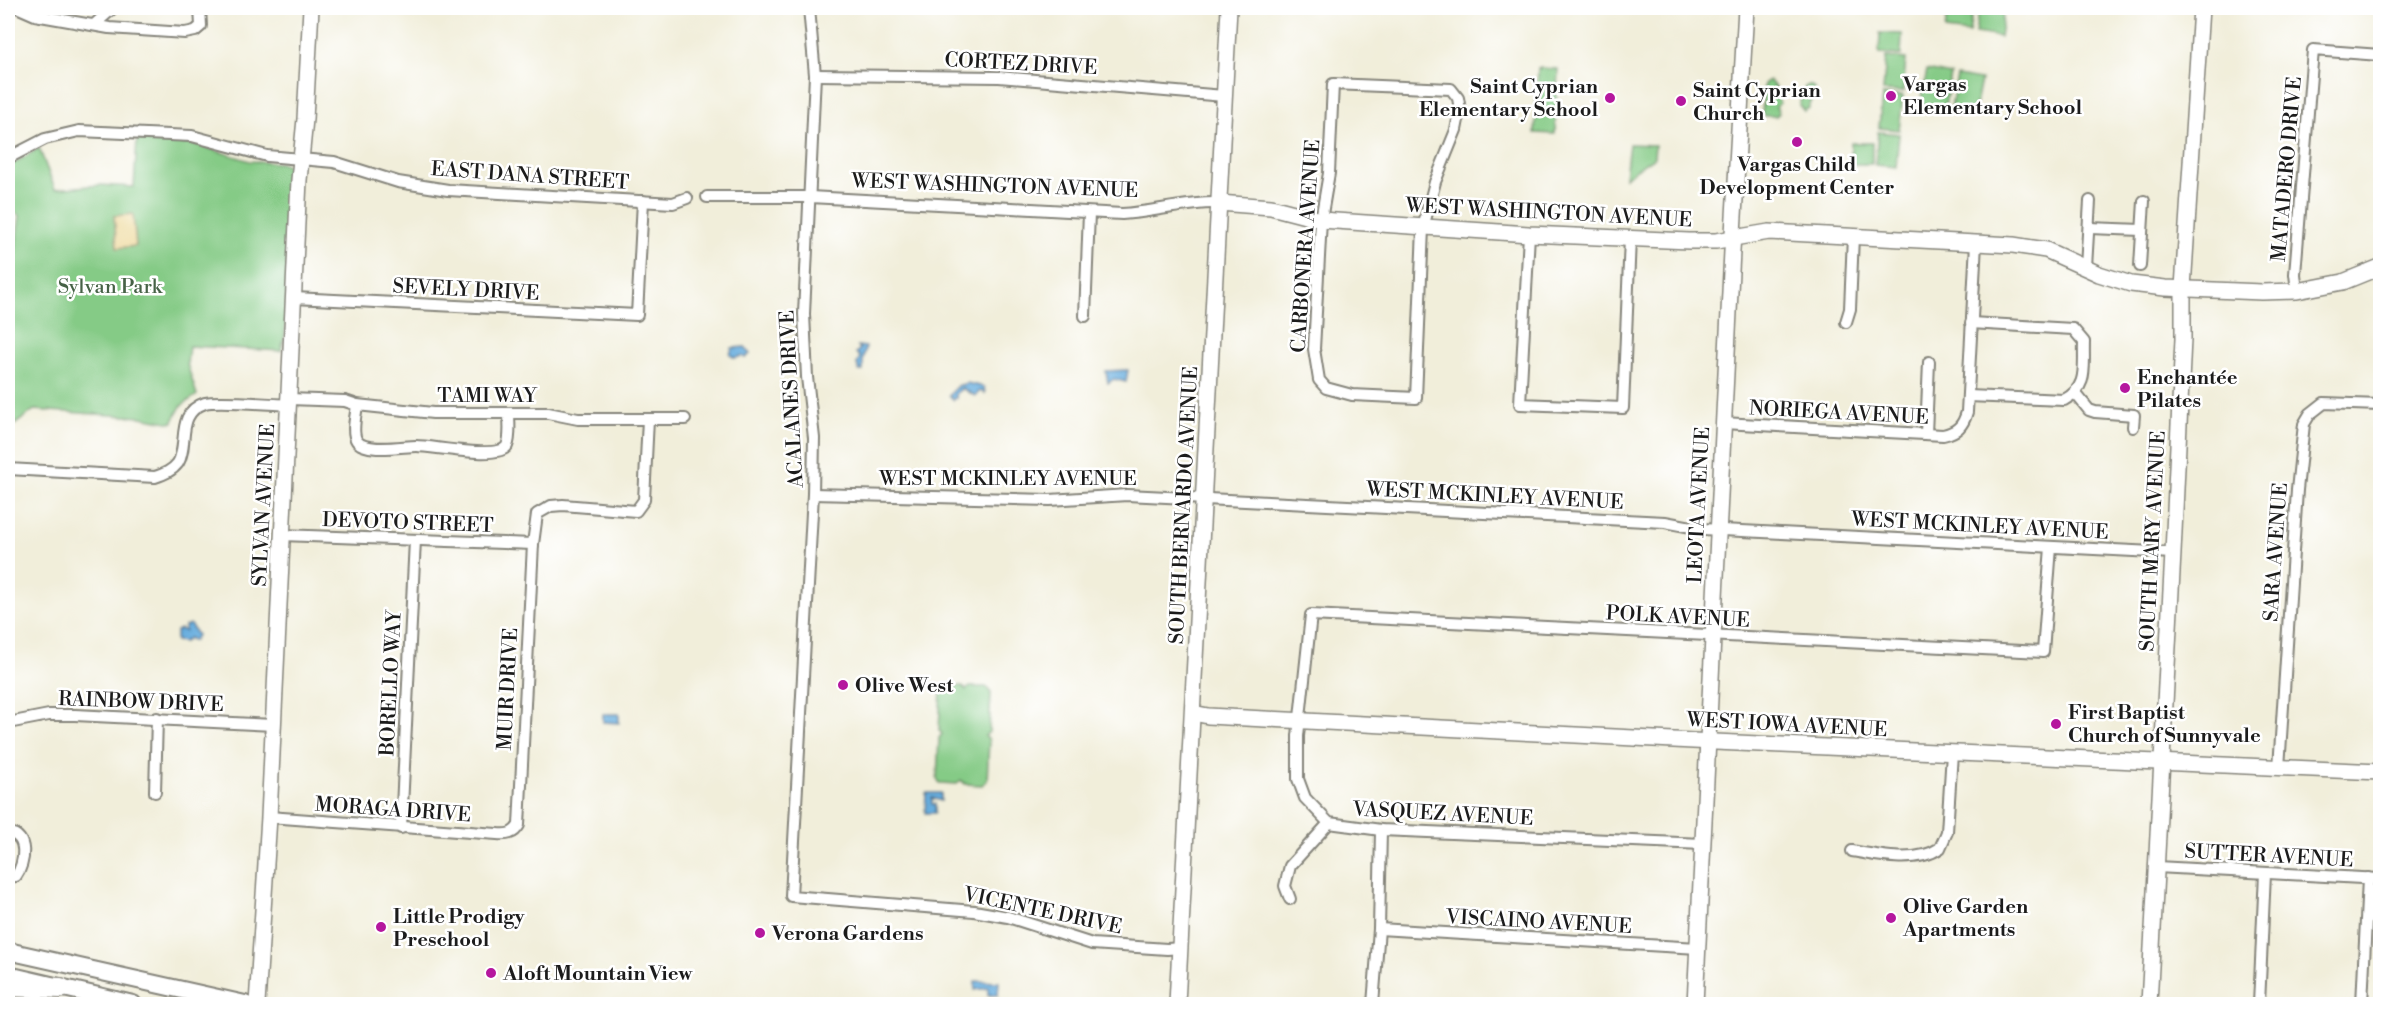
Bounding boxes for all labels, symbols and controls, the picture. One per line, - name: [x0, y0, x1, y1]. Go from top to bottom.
- street label: CORTEZ DRIVE: [944, 48, 1098, 81]
- place label: Vargas Elementary School: [1902, 73, 2082, 121]
- place label: Saint Cyprian Elementary School: [1419, 75, 1599, 123]
- street label: MATADERO DRIVE: [2267, 75, 2308, 263]
- place label: Saint Cyprian Church: [1693, 79, 1821, 127]
- marker: Vargas Elementary School: [1884, 89, 1898, 103]
- marker: Saint Cyprian Elementary School: [1603, 91, 1617, 105]
- marker: Saint Cyprian Church: [1674, 94, 1688, 108]
- marker: Vargas Child Development Center: [1790, 135, 1804, 149]
- street label: CARBONERA AVENUE: [1287, 138, 1326, 354]
- place label: Vargas Child Development Center: [1700, 153, 1894, 201]
- street label: EAST DANA STREET: [430, 157, 630, 196]
- street label: WEST WASHINGTON AVENUE: [850, 169, 1139, 204]
- street label: WEST WASHINGTON AVENUE: [1404, 193, 1693, 233]
- street label: SEVELY DRIVE: [392, 274, 540, 307]
- park label: Sylvan Park: [58, 275, 164, 300]
- street label: ACALANES DRIVE: [775, 309, 810, 489]
- street label: SOUTH BERNARDO AVENUE: [1165, 365, 1204, 645]
- place label: Enchantée Pilates: [2137, 366, 2238, 414]
- marker: Enchantée Pilates: [2118, 381, 2132, 395]
- street label: TAMI WAY: [437, 384, 538, 409]
- street label: NORIEGA AVENUE: [1748, 396, 1930, 431]
- street label: SYLVAN AVENUE: [248, 423, 281, 587]
- street label: LEOTA AVENUE: [1683, 426, 1716, 584]
- street label: SOUTH MARY AVENUE: [2135, 430, 2172, 652]
- street label: WEST MCKINLEY AVENUE: [878, 467, 1137, 492]
- street label: WEST MCKINLEY AVENUE: [1365, 477, 1624, 516]
- street label: SARA AVENUE: [2259, 482, 2294, 622]
- street label: WEST MCKINLEY AVENUE: [1850, 507, 2109, 546]
- street label: DEVOTO STREET: [322, 508, 494, 539]
- street label: POLK AVENUE: [1605, 601, 1751, 634]
- street label: BORELLO WAY: [375, 609, 408, 758]
- street label: MUIR DRIVE: [493, 627, 524, 751]
- place label: Olive West: [855, 674, 954, 699]
- marker: Olive West: [836, 678, 850, 692]
- street label: RAINBOW DRIVE: [58, 687, 224, 718]
- place label: First Baptist Church of Sunnyvale: [2068, 701, 2261, 749]
- street label: WEST IOWA AVENUE: [1685, 708, 1888, 743]
- marker: First Baptist Church of Sunnyvale: [2049, 717, 2063, 731]
- street label: MORAGA DRIVE: [314, 793, 472, 828]
- street label: VASQUEZ AVENUE: [1351, 797, 1534, 832]
- street label: SUTTER AVENUE: [2184, 840, 2354, 873]
- street label: VICENTE DRIVE: [960, 882, 1124, 940]
- place label: Olive Garden Apartments: [1902, 895, 2029, 943]
- place label: Little Prodigy Preschool: [393, 905, 526, 953]
- street label: VISCAINO AVENUE: [1444, 905, 1633, 940]
- marker: Olive Garden Apartments: [1884, 911, 1898, 925]
- marker: Little Prodigy Preschool: [374, 920, 388, 934]
- place label: Verona Gardens: [771, 922, 923, 947]
- marker: Verona Gardens: [753, 926, 767, 940]
- place label: Aloft Mountain View: [502, 962, 693, 987]
- marker: Aloft Mountain View: [484, 966, 498, 980]

